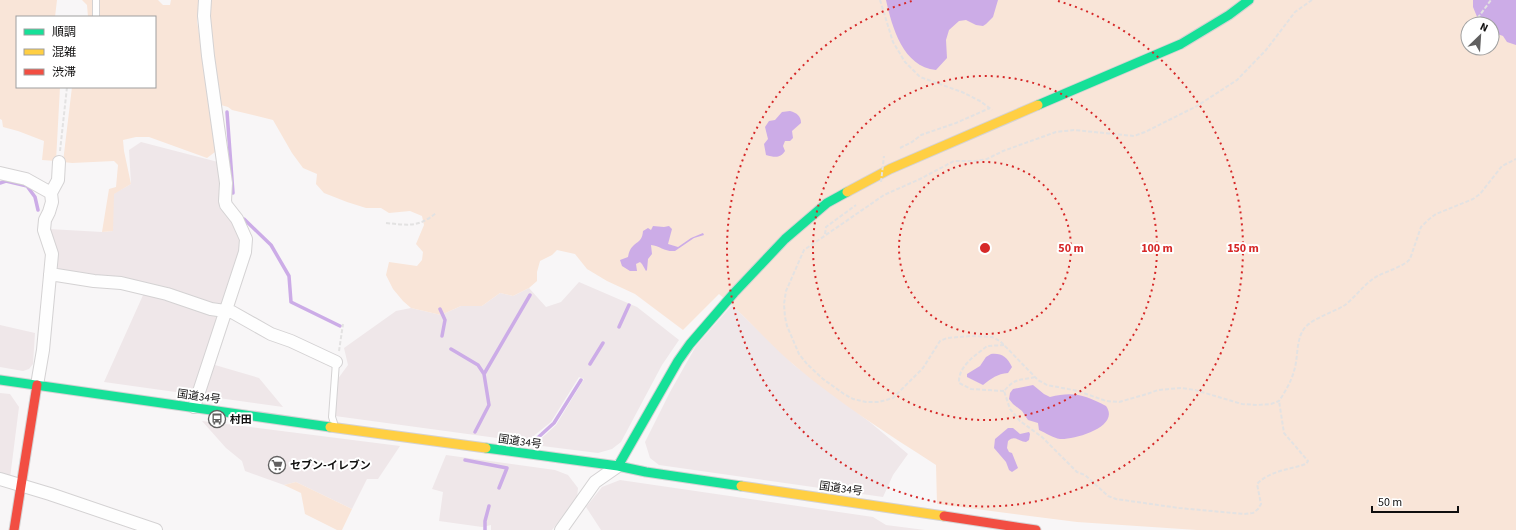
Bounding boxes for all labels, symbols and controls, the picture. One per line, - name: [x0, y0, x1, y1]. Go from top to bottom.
- legend: [16, 16, 156, 88]
- north arrow: [1460, 16, 1500, 56]
- text: N: [1478, 19, 1491, 36]
- text: 順調: [52, 24, 76, 41]
- text: 混雑: [52, 44, 76, 61]
- text: 渋滞: [52, 64, 76, 81]
- text: 50 m: [1058, 240, 1084, 257]
- text: 100 m: [1141, 240, 1173, 257]
- text: 150 m: [1227, 240, 1259, 257]
- centre of rings: [978, 241, 992, 255]
- street label: 国道34号: [176, 386, 222, 407]
- bus stop icon: 村田: [207, 409, 227, 429]
- place label: 村田: [230, 412, 252, 427]
- street label: 国道34号: [497, 431, 543, 452]
- supermarket icon: セブン-イレブン: [267, 455, 287, 475]
- place label: セブン-イレブン: [290, 458, 371, 473]
- street label: 国道34号: [818, 478, 864, 499]
- scale bar: [1372, 488, 1458, 514]
- text: 50 m: [1378, 494, 1402, 511]

